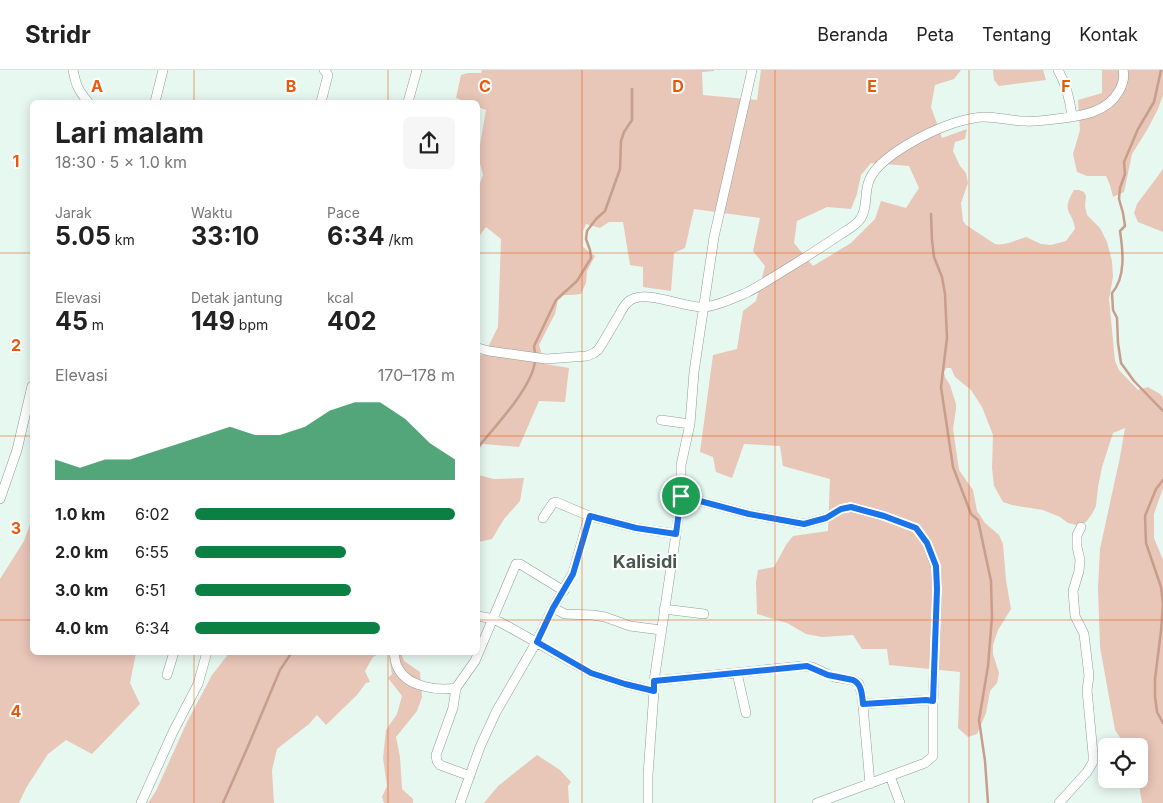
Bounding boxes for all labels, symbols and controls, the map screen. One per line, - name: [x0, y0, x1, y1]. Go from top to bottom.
- text: Stridr: [25, 20, 91, 49]
- text: Beranda: [817, 24, 888, 45]
- text: Peta: [916, 24, 954, 45]
- text: Tentang: [982, 24, 1051, 45]
- text: Kontak: [1079, 24, 1138, 45]
- text: A: [91, 76, 103, 96]
- text: B: [286, 76, 296, 96]
- text: C: [479, 76, 491, 96]
- text: D: [672, 76, 684, 96]
- text: E: [867, 76, 877, 96]
- text: F: [1061, 76, 1071, 96]
- text: Lari malam: [55, 116, 204, 150]
- button: share: [403, 117, 455, 169]
- text: 1: [13, 151, 19, 171]
- text: 18:30 · 5 × 1.0 km: [55, 152, 187, 172]
- text: Jarak: [55, 204, 92, 221]
- text: Waktu: [191, 204, 233, 221]
- text: Pace: [327, 204, 360, 221]
- text: 5.05: [55, 221, 111, 251]
- text: 33:10: [191, 221, 259, 251]
- text: 6:34: [327, 221, 385, 251]
- text: km: [111, 231, 135, 248]
- text: /km: [385, 231, 414, 248]
- text: Elevasi: [55, 289, 101, 306]
- text: Detak jantung: [191, 289, 283, 306]
- text: kcal: [327, 289, 354, 306]
- text: 45: [55, 306, 88, 336]
- text: 149: [191, 306, 235, 336]
- text: 402: [327, 306, 377, 336]
- text: m: [88, 316, 104, 333]
- text: bpm: [235, 316, 268, 333]
- text: 2: [11, 335, 21, 355]
- text: Elevasi: [55, 365, 108, 385]
- text: 170–178 m: [378, 365, 455, 385]
- pin: [660, 475, 702, 517]
- icon: arrive: [667, 482, 695, 510]
- text: 1.0 km: [55, 504, 105, 524]
- text: 6:02: [135, 504, 169, 524]
- text: 3: [11, 518, 21, 538]
- text: 2.0 km: [55, 542, 108, 562]
- text: 6:55: [135, 542, 169, 562]
- district label: Kalisidi: [613, 551, 677, 572]
- text: 3.0 km: [55, 580, 108, 600]
- text: 6:51: [135, 580, 166, 600]
- text: 4.0 km: [55, 618, 109, 638]
- text: 6:34: [135, 618, 170, 638]
- text: 4: [11, 701, 22, 721]
- map controls: [1098, 738, 1148, 788]
- button: locate: [1098, 738, 1148, 788]

